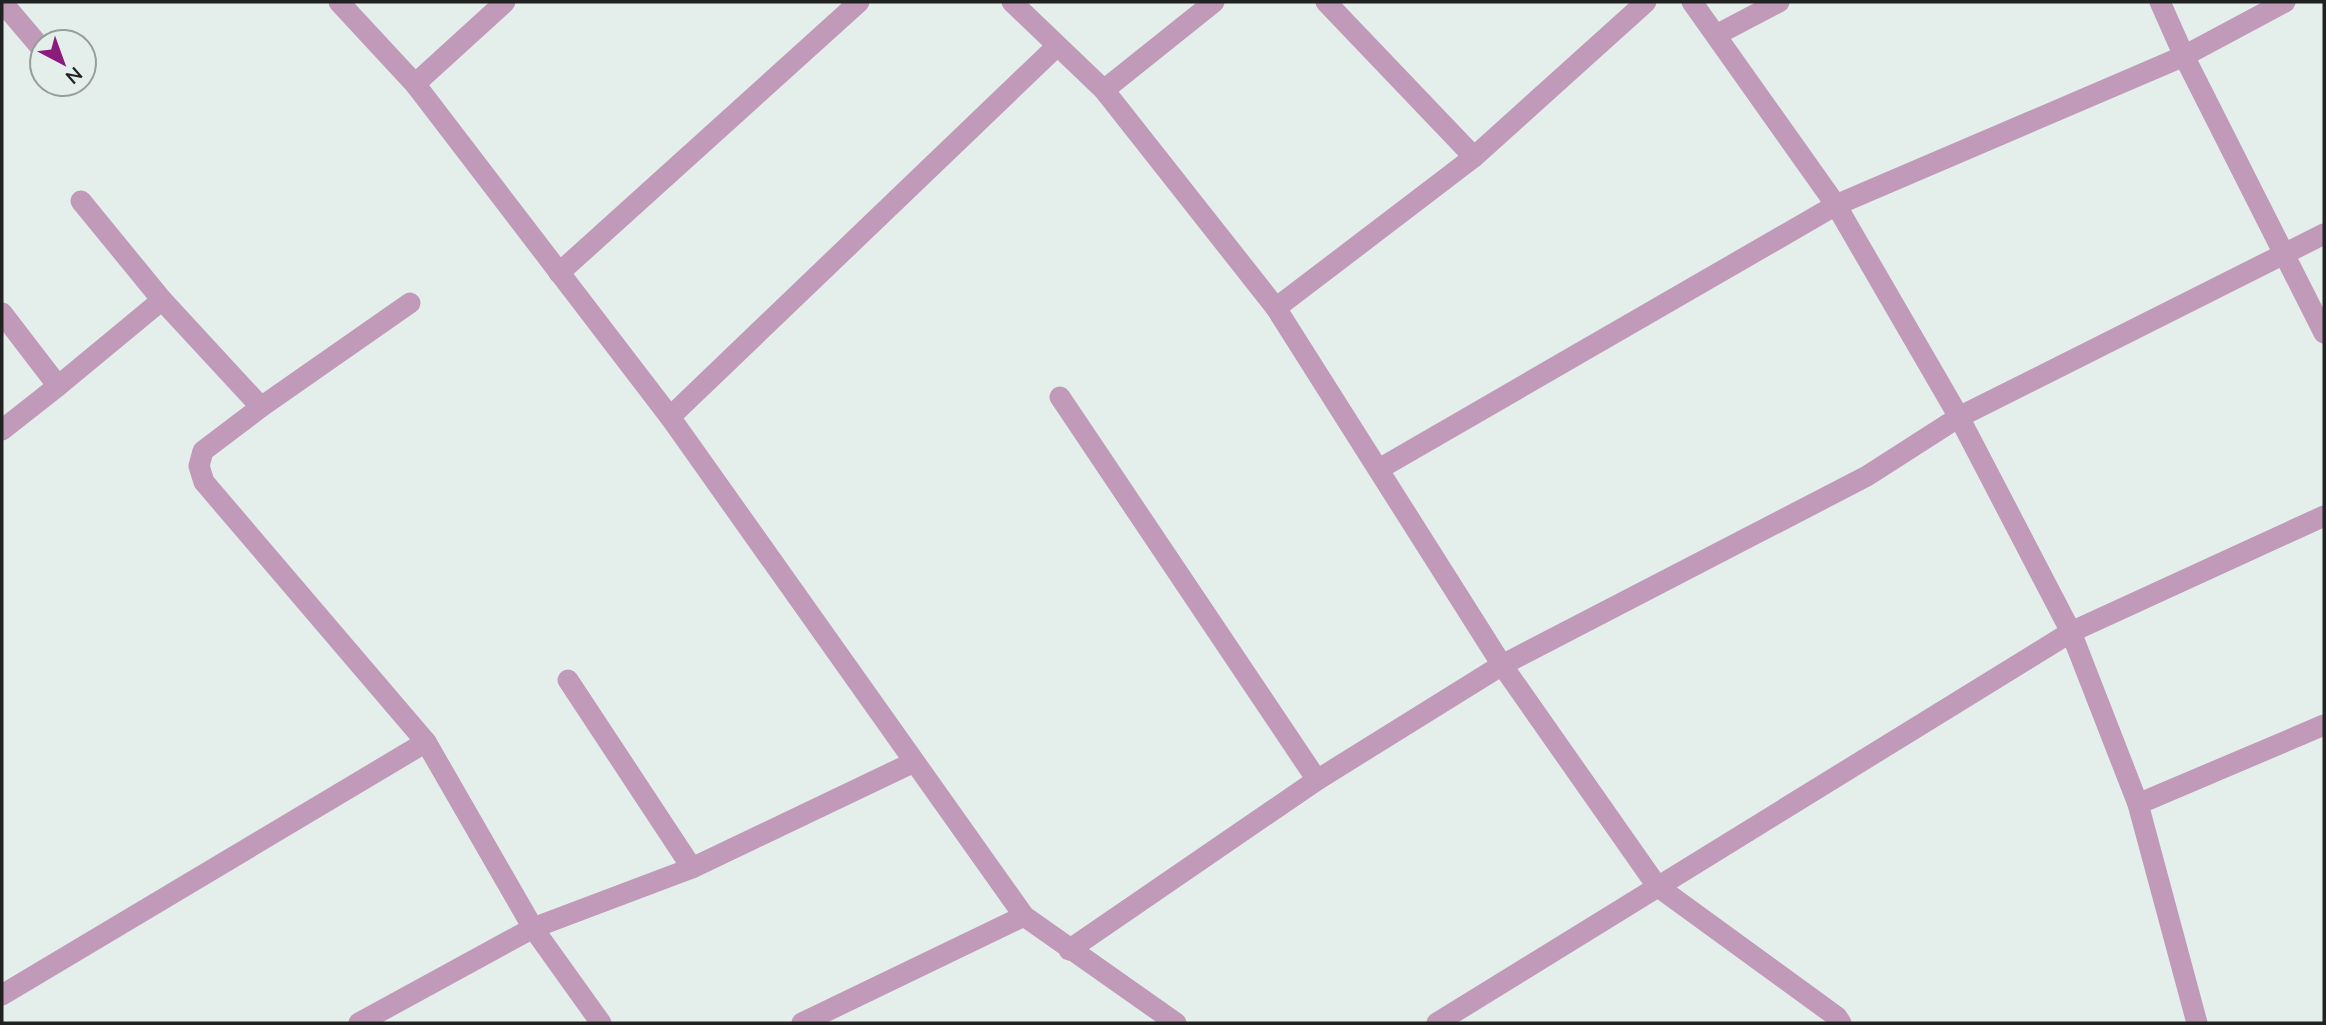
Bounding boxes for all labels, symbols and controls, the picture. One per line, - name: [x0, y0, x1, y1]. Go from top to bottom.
- north arrow: [28, 28, 98, 98]
- text: N: [61, 62, 87, 90]

